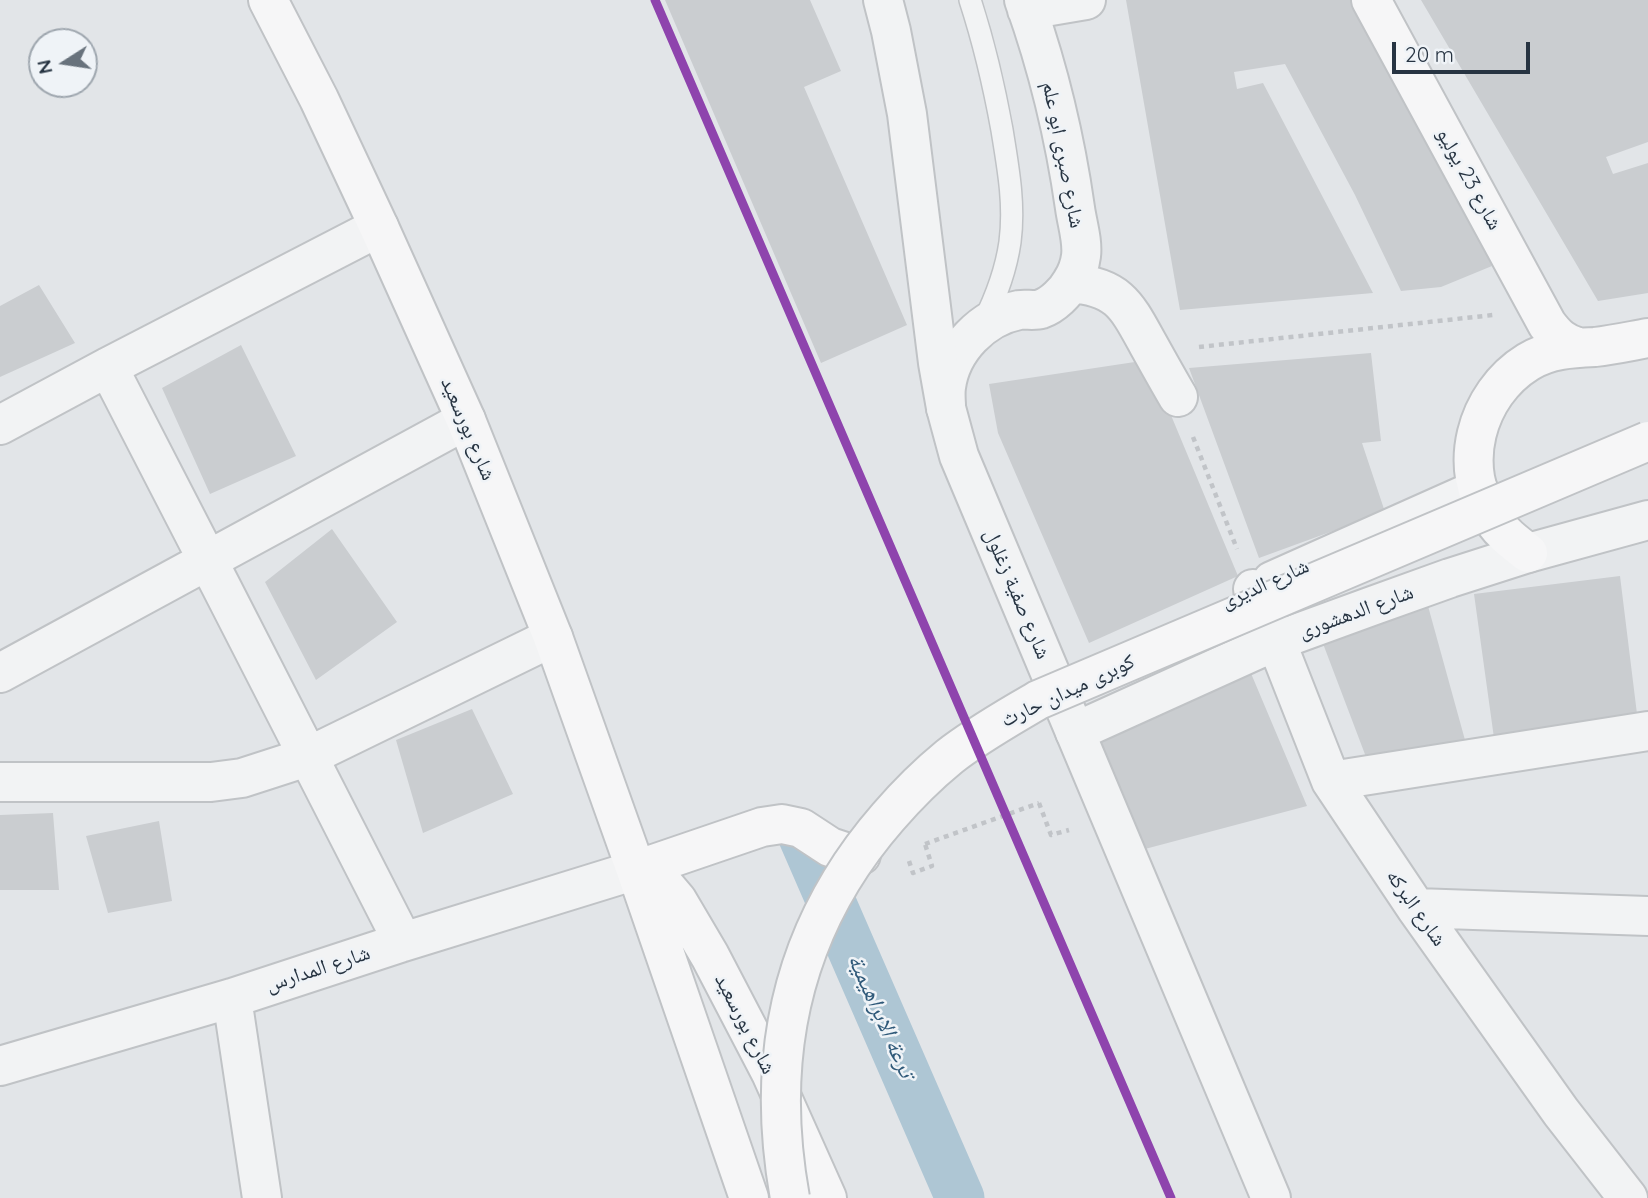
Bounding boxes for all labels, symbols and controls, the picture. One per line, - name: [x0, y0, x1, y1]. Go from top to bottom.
- north arrow: [28, 28, 98, 98]
- scale bar: [1396, 28, 1534, 72]
- text: 20 m: [1405, 41, 1454, 67]
- text: N: [31, 58, 58, 76]
- street label: شارع صبرى ابو علم: [1036, 80, 1090, 230]
- street label: شارع 23 يوليو: [1431, 124, 1507, 234]
- street label: شارع بورسعيد: [435, 374, 501, 484]
- street label: شارع صفية زغلول: [978, 525, 1056, 663]
- street label: شارع الديرى: [1217, 553, 1313, 615]
- street label: شارع الدهشورى: [1295, 580, 1417, 644]
- street label: كوبرى ميدان حارث: [997, 649, 1139, 733]
- street label: شارع البركه: [1380, 865, 1452, 951]
- street label: شارع المدارس: [263, 940, 373, 998]
- water label: ترعة الابراهيمية: [842, 950, 920, 1082]
- street label: شارع بورسعيد: [709, 970, 781, 1078]

